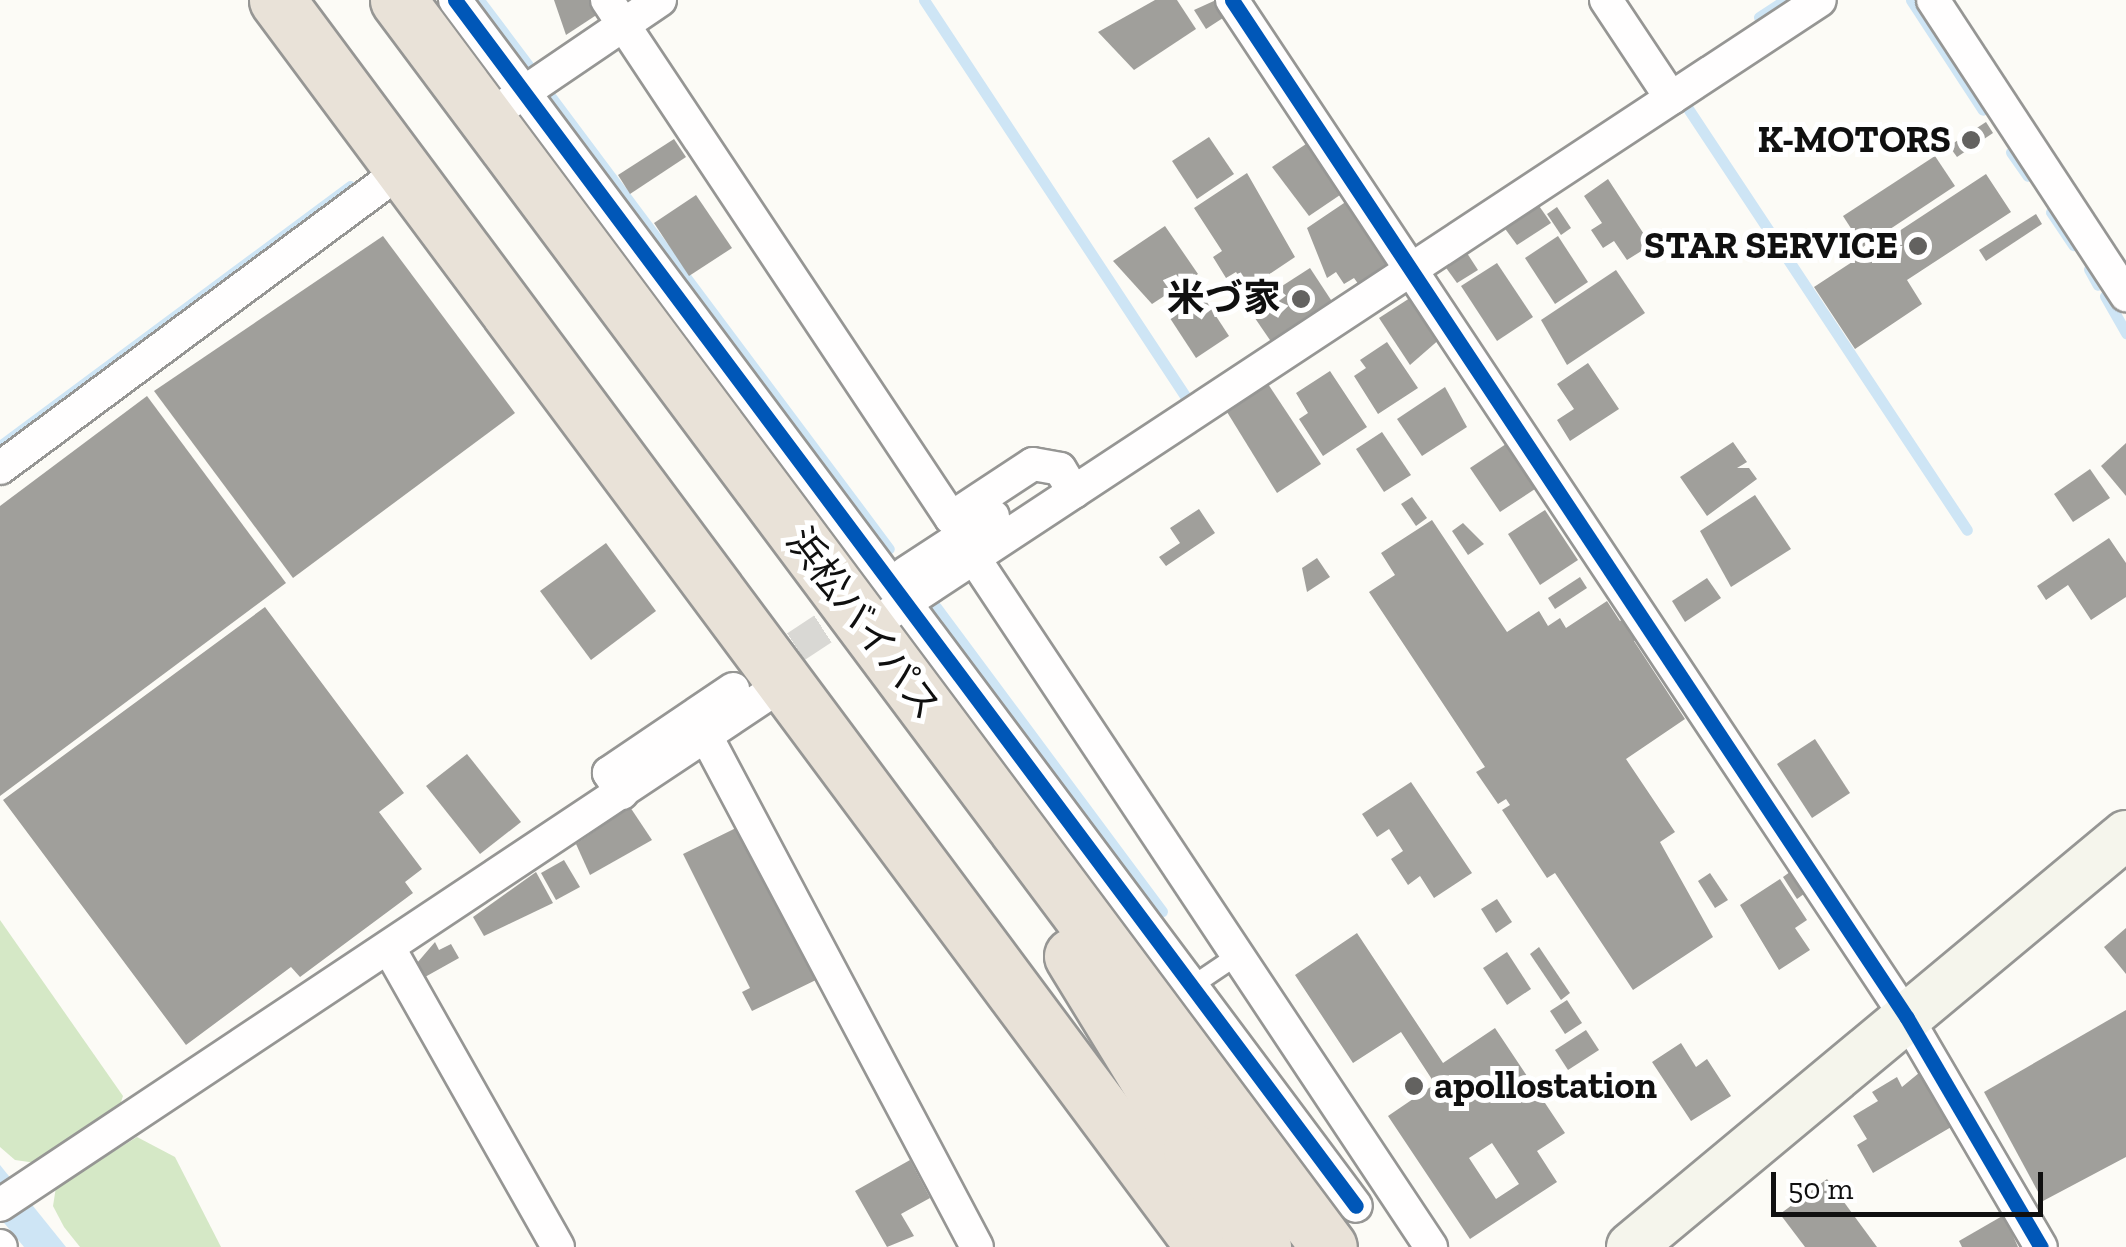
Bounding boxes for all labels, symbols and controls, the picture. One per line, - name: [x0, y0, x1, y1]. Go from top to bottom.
- place label: K-MOTORS: [1758, 117, 1951, 163]
- marker: K-MOTORS: [1960, 129, 1982, 151]
- place label: STAR SERVICE: [1644, 223, 1898, 269]
- marker: STAR SERVICE: [1907, 235, 1929, 257]
- place label: 米づ家: [1167, 276, 1281, 322]
- marker: 米づ家: [1290, 288, 1312, 310]
- street label: 浜松バイパス: [776, 519, 950, 729]
- place label: apollostation: [1434, 1063, 1657, 1109]
- marker: apollostation: [1403, 1075, 1425, 1097]
- scale bar: [1776, 1152, 2048, 1214]
- text: 50 m: [1788, 1171, 1853, 1207]

